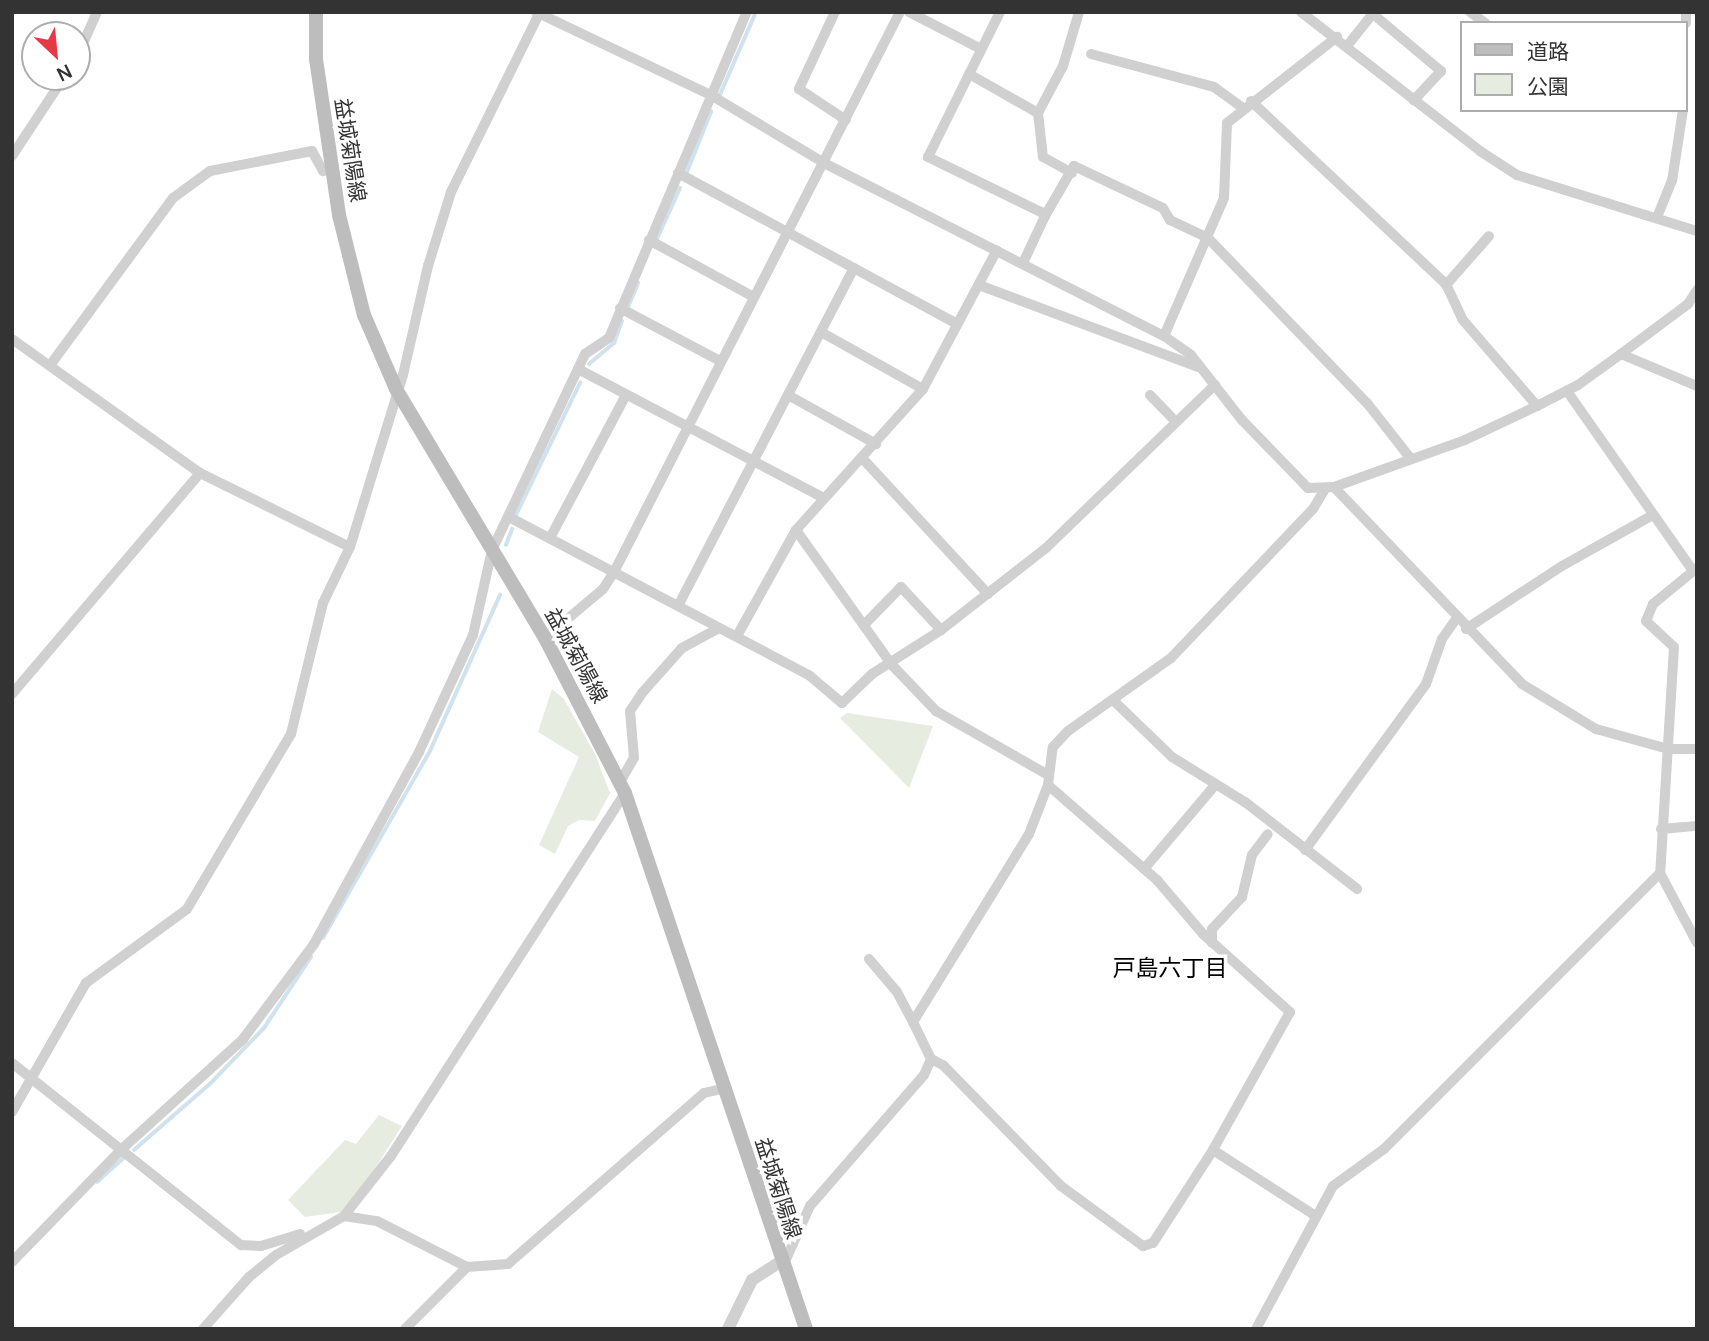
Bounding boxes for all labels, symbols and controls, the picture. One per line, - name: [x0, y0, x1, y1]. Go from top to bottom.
- north arrow: [21, 21, 91, 91]
- legend: [1460, 21, 1688, 112]
- text: 道路: [1527, 37, 1569, 65]
- text: N: [52, 58, 76, 88]
- text: 公園: [1527, 72, 1569, 100]
- street label: 益城菊陽線: [330, 96, 372, 204]
- street label: 益城菊陽線: [541, 603, 613, 707]
- district label: 戸島六丁目: [1113, 953, 1227, 981]
- street label: 益城菊陽線: [751, 1134, 807, 1242]

